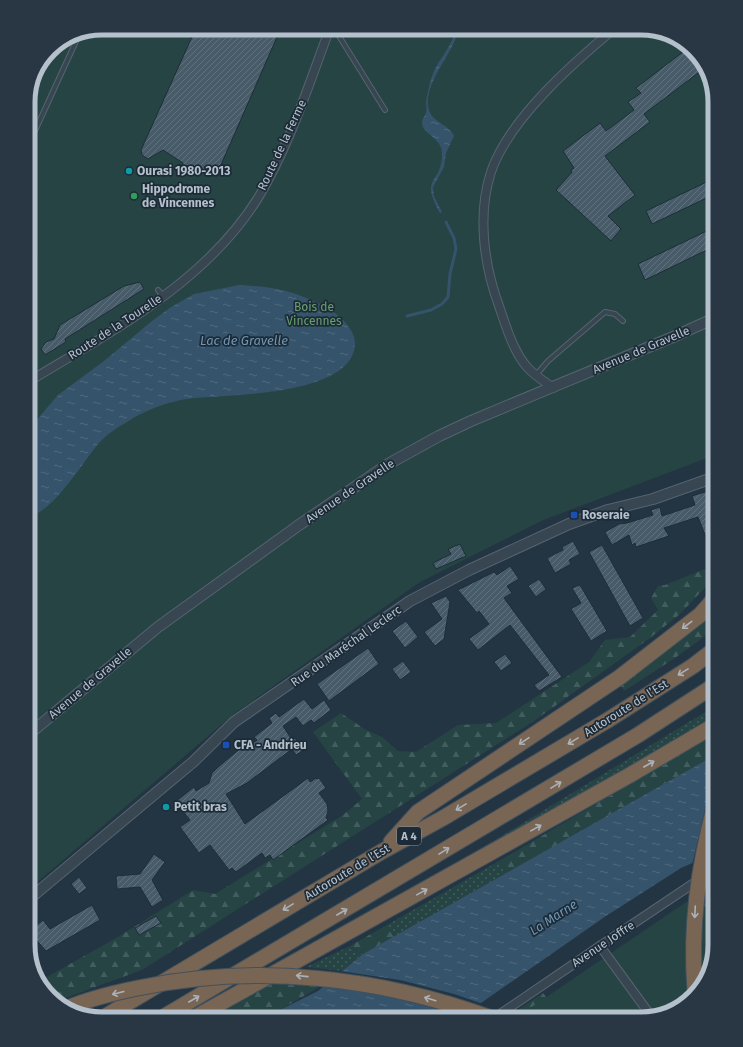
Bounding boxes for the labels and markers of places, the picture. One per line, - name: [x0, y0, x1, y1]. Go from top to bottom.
- place label: Ourasi 1980-2013: [137, 164, 230, 178]
- marker: Ourasi 1980-2013: [124, 166, 134, 176]
- place label: Hippodrome de Vincennes: [142, 182, 214, 210]
- marker: Hippodrome de Vincennes: [129, 191, 139, 201]
- place label: Roseraie: [582, 508, 630, 522]
- marker: Roseraie: [569, 510, 579, 520]
- place label: CFA - Andrieu: [234, 738, 307, 752]
- marker: CFA - Andrieu: [221, 740, 231, 750]
- place label: Petit bras: [174, 800, 227, 814]
- marker: Petit bras: [161, 802, 171, 812]

